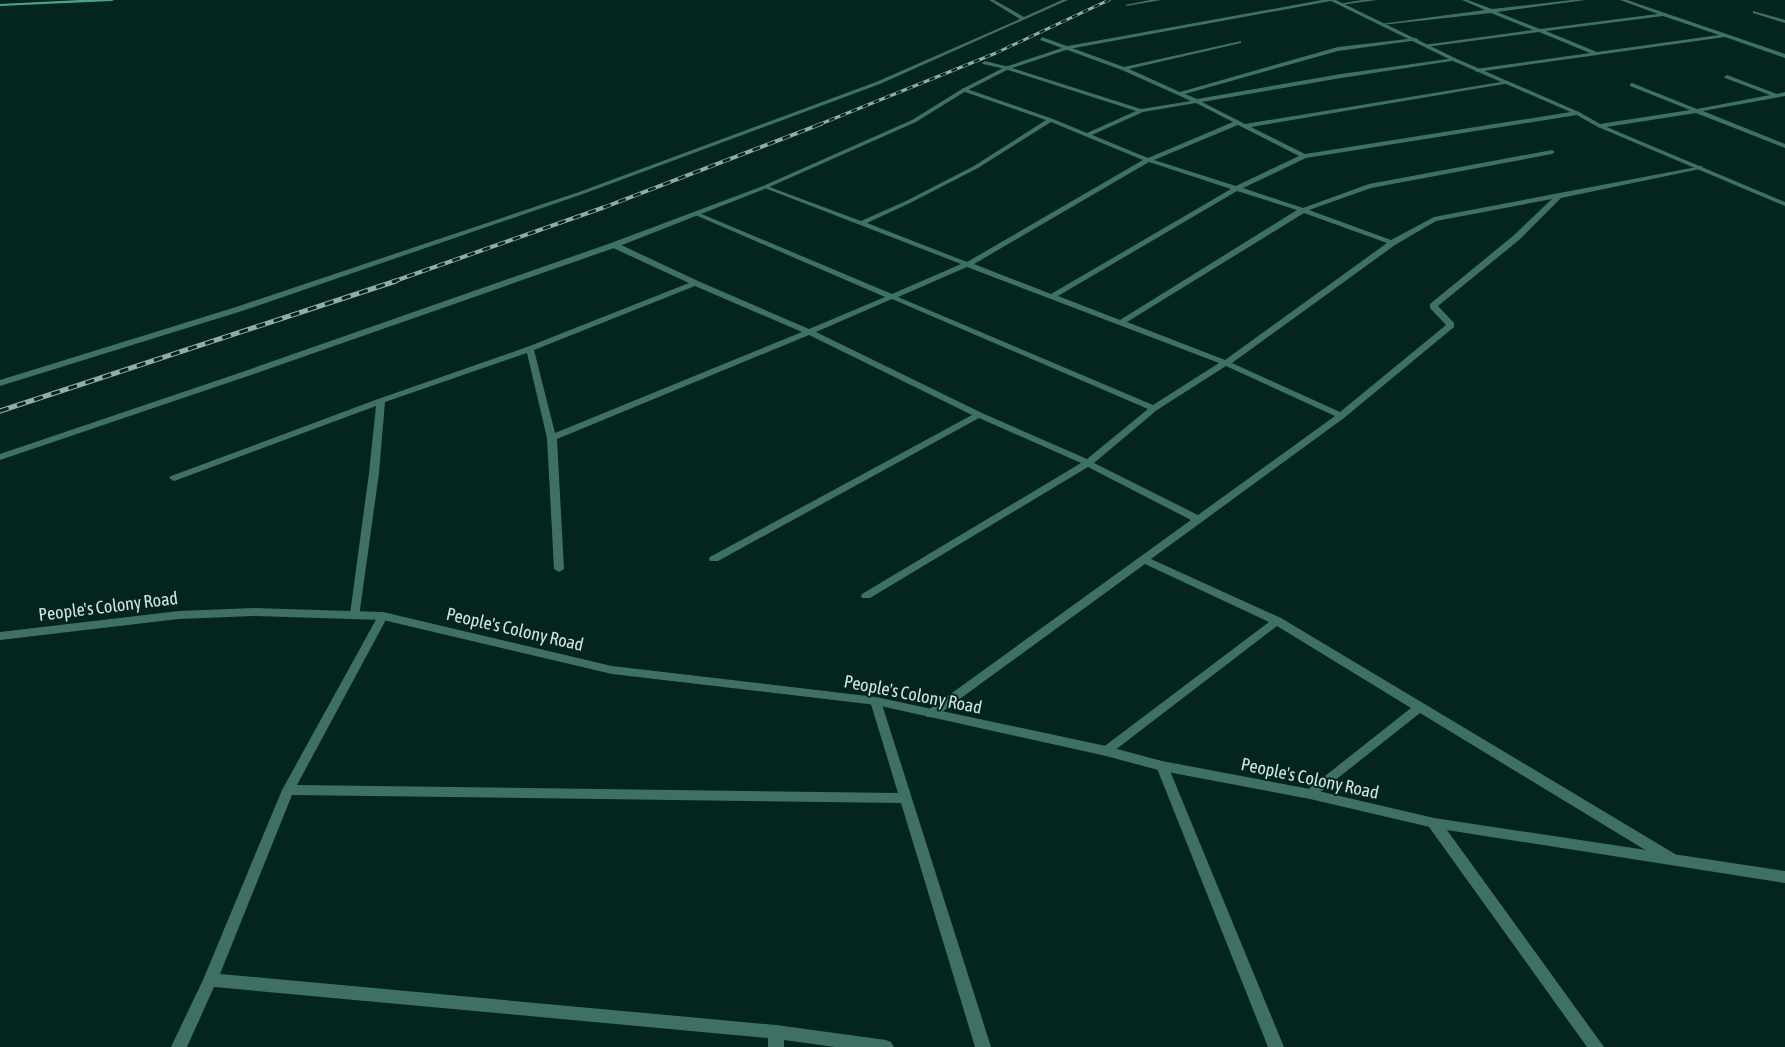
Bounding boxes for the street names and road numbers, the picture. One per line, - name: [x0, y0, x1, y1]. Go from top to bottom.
- street label: People's Colony Road: [37, 587, 179, 625]
- street label: People's Colony Road: [444, 603, 586, 655]
- street label: People's Colony Road: [842, 670, 984, 718]
- street label: People's Colony Road: [1239, 753, 1381, 803]

